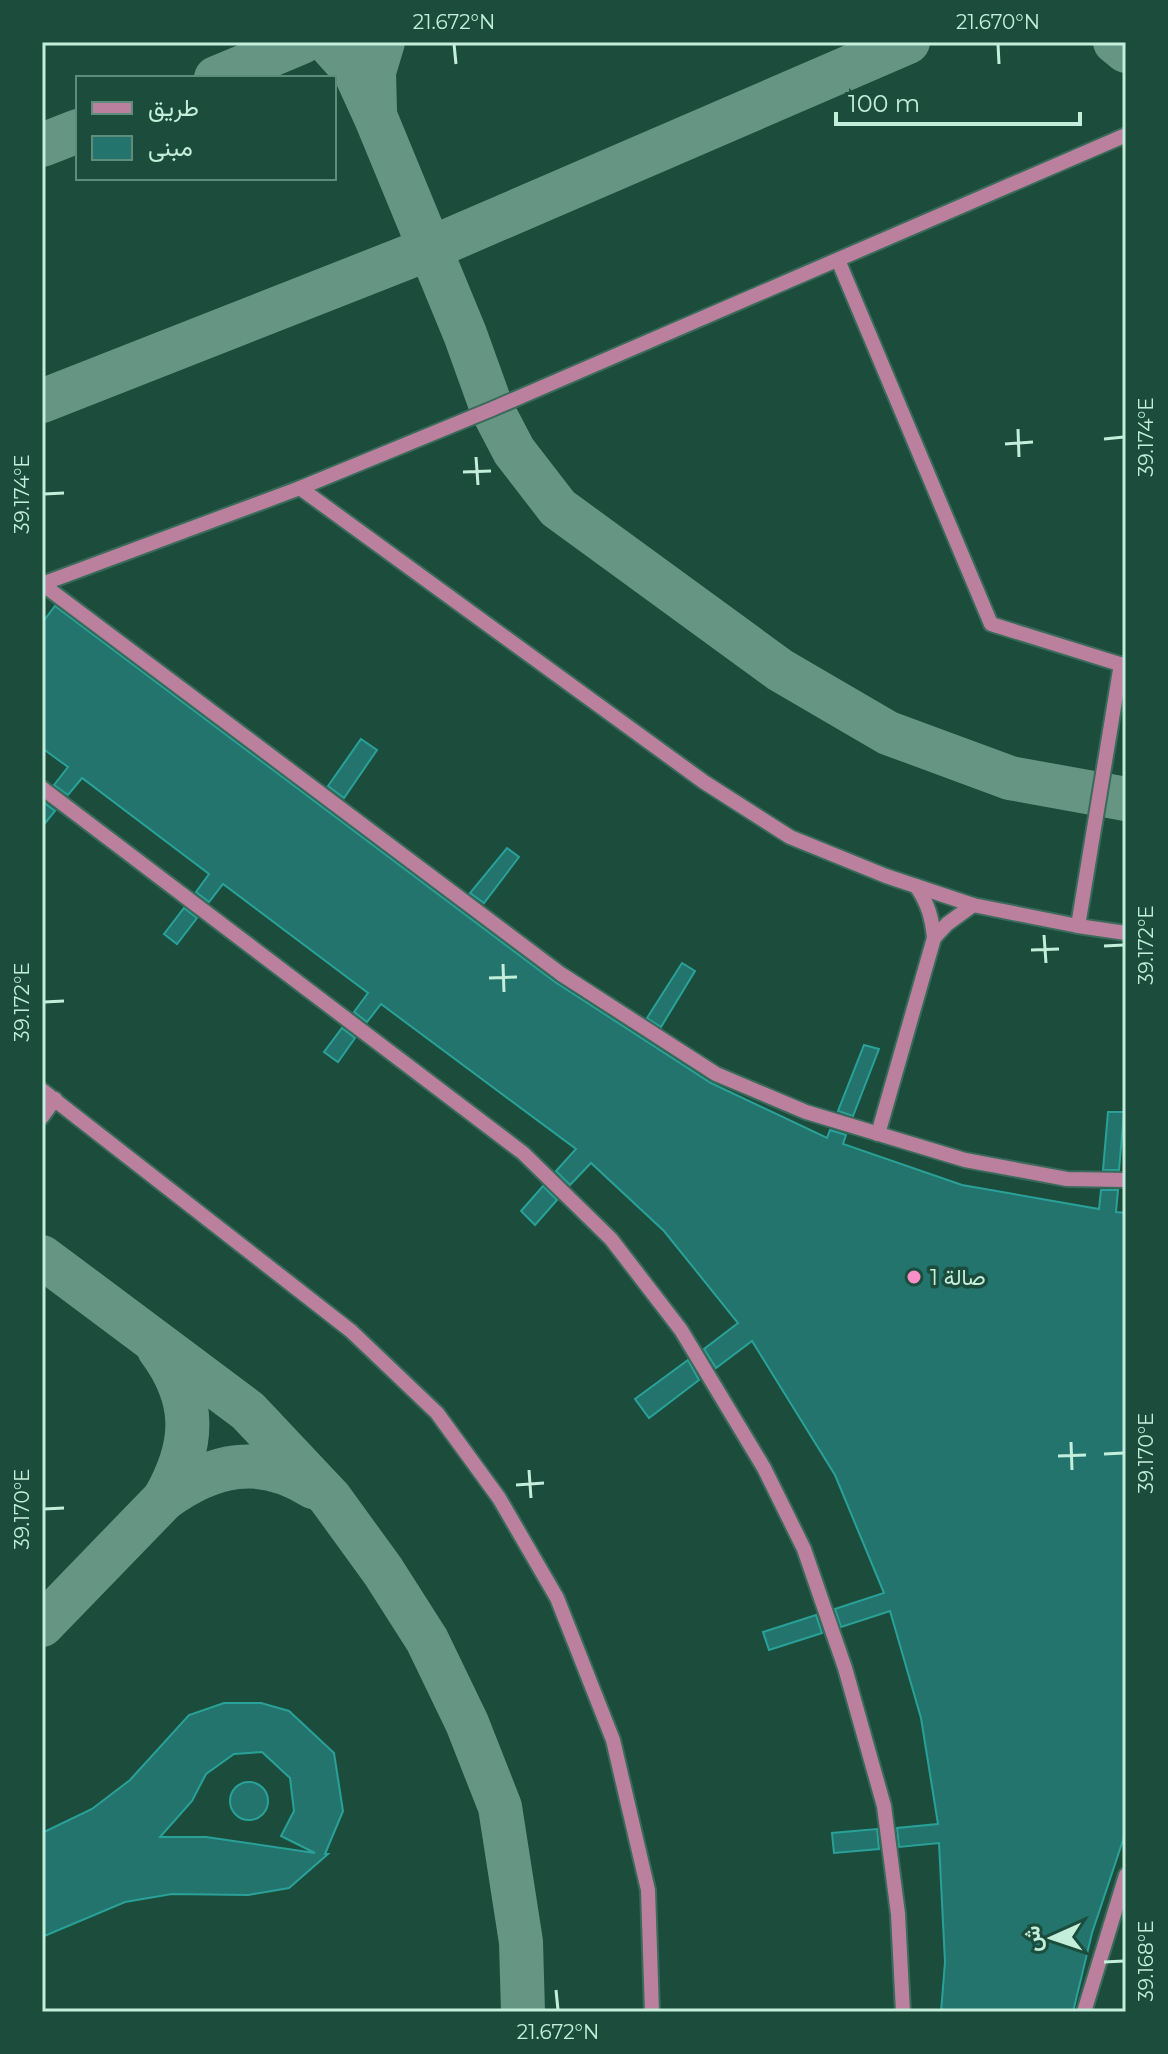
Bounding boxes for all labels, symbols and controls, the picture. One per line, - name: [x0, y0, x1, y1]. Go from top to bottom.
- text: 21.672°N: [413, 10, 495, 34]
- text: 21.670°N: [956, 10, 1040, 34]
- legend: [76, 76, 336, 180]
- scale bar: [836, 76, 1080, 126]
- text: 100 m: [848, 89, 920, 118]
- text: طريق: [148, 93, 199, 123]
- text: مبنى: [148, 133, 193, 162]
- text: 39.174°E: [1134, 397, 1158, 477]
- text: 39.174°E: [10, 454, 34, 534]
- text: 39.172°E: [1134, 905, 1158, 985]
- text: 39.172°E: [10, 962, 34, 1042]
- place label: صالة 1: [930, 1264, 986, 1291]
- marker: صالة 1: [905, 1268, 923, 1286]
- text: 39.170°E: [1134, 1413, 1158, 1493]
- text: 39.170°E: [10, 1469, 34, 1549]
- north arrow: [1012, 1898, 1092, 1978]
- text: 39.168°E: [1134, 1920, 1158, 2002]
- text: ش: [1018, 1925, 1047, 1953]
- text: 21.672°N: [517, 2020, 599, 2044]

